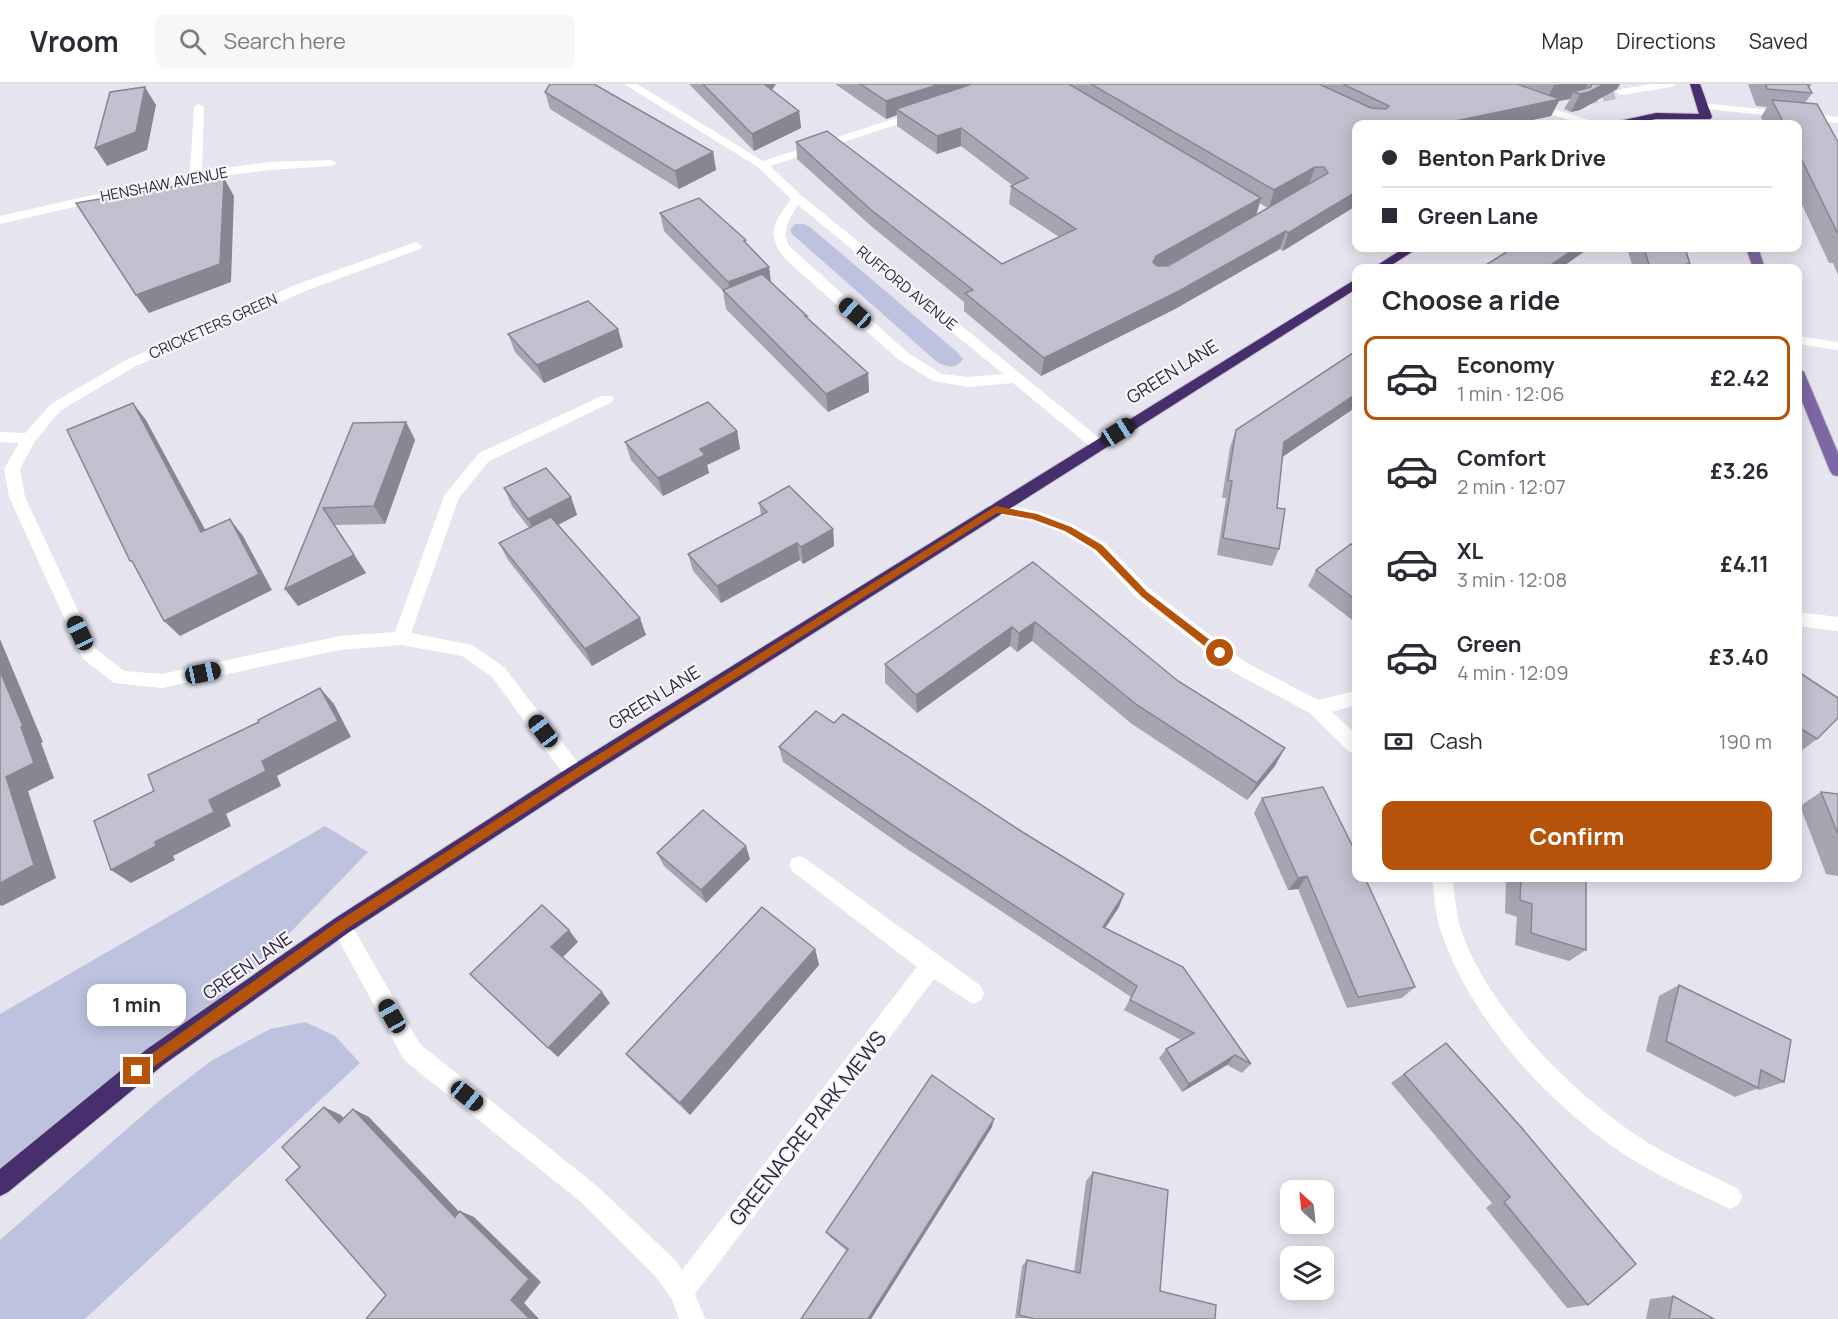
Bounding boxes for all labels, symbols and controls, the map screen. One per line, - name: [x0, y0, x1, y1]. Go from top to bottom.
- search box: [155, 14, 575, 68]
- text: Vroom: [30, 22, 119, 60]
- icon: search: [176, 25, 209, 58]
- text: Search here: [224, 26, 346, 56]
- text: Map: [1542, 27, 1583, 55]
- text: Directions: [1616, 27, 1716, 55]
- text: Saved: [1749, 27, 1808, 55]
- text: Benton Park Drive: [1418, 143, 1606, 173]
- street label: HENSHAW AVENUE: [98, 161, 230, 207]
- text: Green Lane: [1418, 201, 1538, 231]
- street label: RUFFORD AVENUE: [852, 241, 962, 335]
- text: Choose a ride: [1382, 281, 1560, 318]
- street label: CRICKETERS GREEN: [145, 288, 281, 364]
- car: [836, 294, 874, 332]
- street label: GREEN LANE: [1122, 333, 1222, 409]
- text: Economy: [1457, 350, 1555, 380]
- icon: car: [1385, 351, 1439, 405]
- text: £2.42: [1710, 363, 1769, 393]
- text: 1 min · 12:06: [1457, 380, 1565, 407]
- car: [1098, 415, 1138, 449]
- text: Comfort: [1457, 443, 1546, 473]
- icon: car: [1385, 444, 1439, 498]
- text: £3.26: [1710, 456, 1769, 486]
- text: 2 min · 12:07: [1457, 473, 1566, 500]
- text: XL: [1457, 536, 1483, 566]
- icon: car: [1385, 537, 1439, 591]
- text: £4.11: [1720, 549, 1769, 579]
- text: 3 min · 12:08: [1457, 566, 1567, 593]
- car: [64, 613, 96, 653]
- text: Green: [1457, 629, 1522, 659]
- icon: car: [1385, 630, 1439, 684]
- route start: [1206, 639, 1233, 666]
- text: £3.40: [1709, 642, 1769, 672]
- street label: GREEN LANE: [604, 659, 704, 735]
- text: 4 min · 12:09: [1457, 659, 1569, 686]
- car: [184, 660, 222, 686]
- car: [525, 711, 561, 751]
- icon: cash: [1382, 725, 1415, 758]
- text: Cash: [1430, 726, 1483, 756]
- text: 190 m: [1719, 728, 1772, 755]
- button: Confirm: [1382, 801, 1772, 870]
- street label: GREEN LANE: [198, 925, 296, 1005]
- callout: 1 min: [88, 984, 186, 1026]
- text: 1 min: [112, 991, 161, 1018]
- car: [375, 996, 409, 1036]
- street label: GREENACRE PARK MEWS: [722, 1025, 892, 1231]
- route end: [123, 1057, 150, 1084]
- car: [447, 1078, 487, 1114]
- north arrow: [1280, 1180, 1334, 1234]
- map controls: [1280, 1180, 1334, 1300]
- button: layers: [1280, 1246, 1334, 1300]

